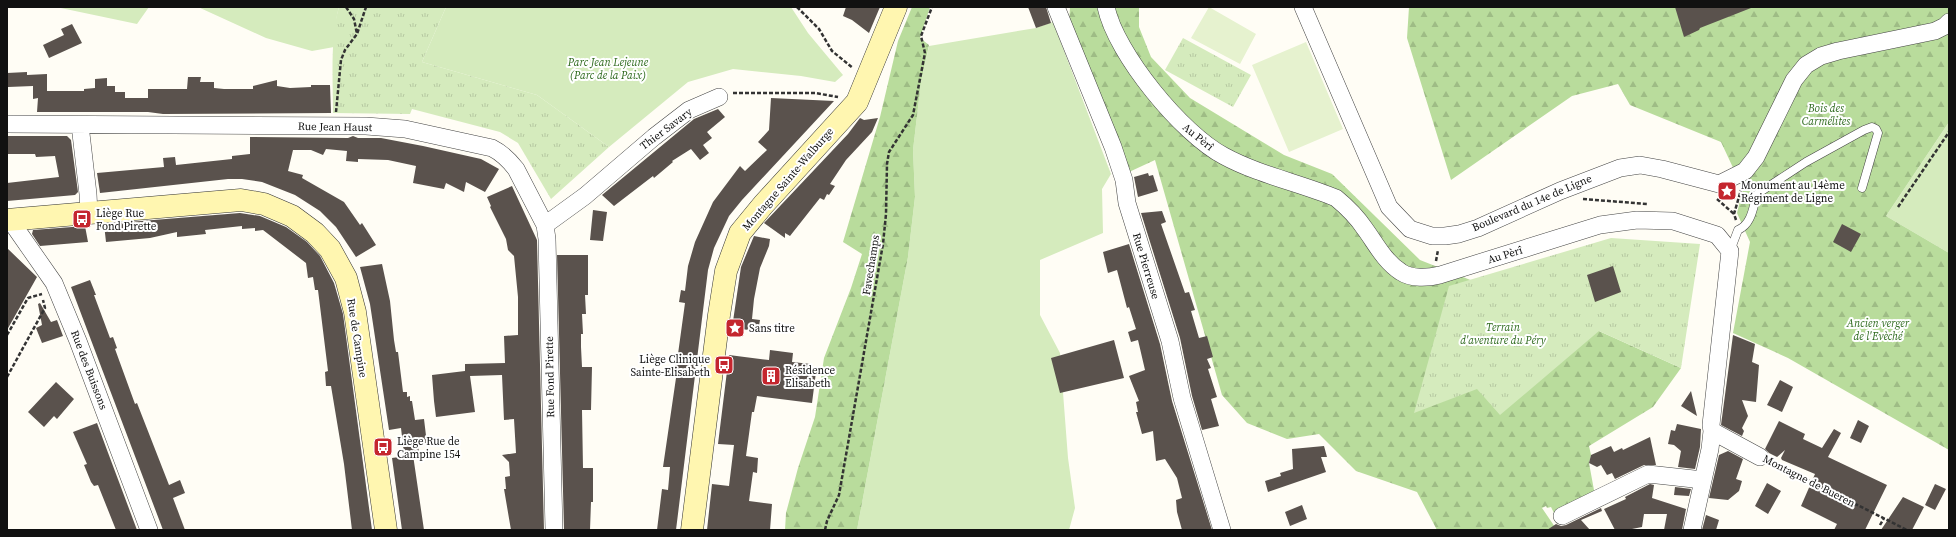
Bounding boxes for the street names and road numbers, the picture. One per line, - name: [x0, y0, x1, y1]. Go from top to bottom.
- street label: Thier Savary: [637, 104, 695, 154]
- street label: Rue Jean Haust: [298, 119, 373, 135]
- street label: Au Pèrî: [1179, 120, 1217, 155]
- street label: Montagne Sainte-Walburge: [739, 124, 837, 234]
- street label: Boulevard du 14e de Ligne: [1470, 171, 1595, 235]
- street label: Rue Pierreuse: [1129, 231, 1163, 301]
- street label: Favechamps: [859, 234, 883, 296]
- street label: Au Pèrî: [1486, 242, 1525, 267]
- street label: Rue de Campine: [343, 297, 371, 379]
- street label: Rue des Buissons: [67, 328, 111, 412]
- street label: Rue Fond Pirette: [542, 336, 558, 418]
- street label: Montagne de Bueren: [1760, 451, 1858, 511]

